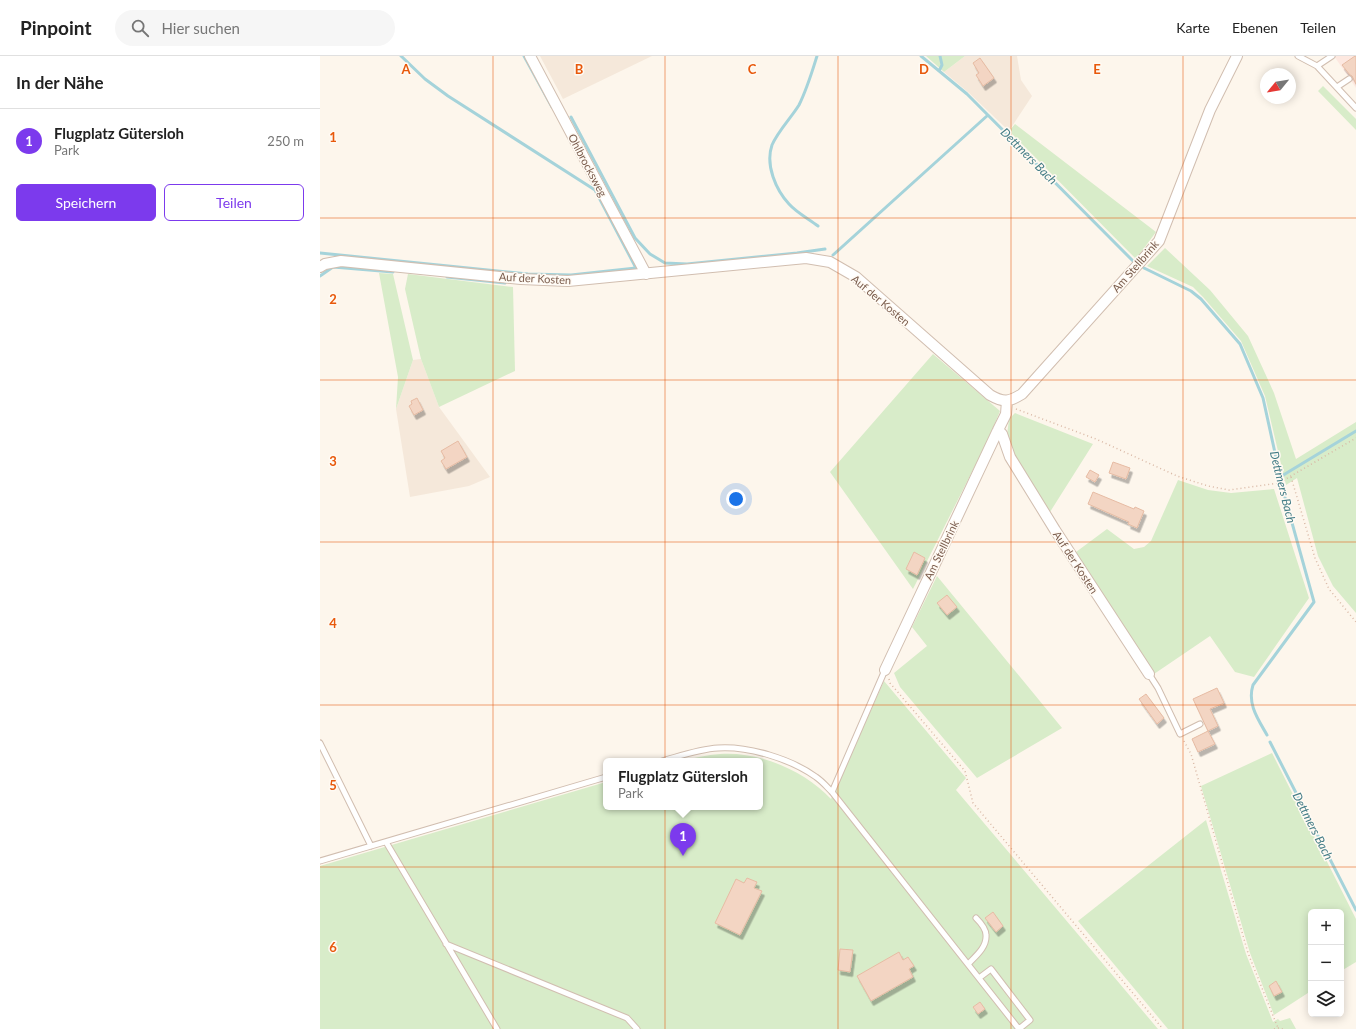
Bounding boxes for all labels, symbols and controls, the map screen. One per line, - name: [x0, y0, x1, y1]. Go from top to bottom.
- search box: [115, 10, 395, 46]
- text: Pinpoint: [20, 16, 91, 39]
- icon: search: [129, 17, 151, 39]
- text: Hier suchen: [161, 19, 240, 37]
- text: Karte: [1176, 19, 1210, 36]
- text: Ebenen: [1232, 19, 1278, 36]
- text: Teilen: [1300, 19, 1336, 36]
- text: A: [400, 61, 411, 77]
- text: B: [575, 61, 584, 77]
- text: C: [748, 61, 757, 77]
- text: D: [919, 61, 929, 77]
- text: E: [1093, 61, 1101, 77]
- north arrow: [1260, 68, 1296, 104]
- text: In der Nähe: [16, 72, 104, 93]
- text: Flugplatz Gütersloh: [54, 124, 184, 142]
- water label: Dettmers Bach: [998, 125, 1060, 187]
- text: 1: [329, 129, 337, 145]
- street label: Ohlbrocksweg: [566, 131, 610, 199]
- text: 1: [25, 133, 33, 149]
- text: 250 m: [267, 133, 304, 149]
- text: Park: [54, 142, 79, 158]
- button: Speichern: [16, 184, 156, 221]
- button: Teilen: [164, 184, 304, 221]
- street label: Am Stellbrink: [1109, 237, 1161, 295]
- street label: Auf der Kosten: [499, 270, 571, 286]
- street label: Auf der Kosten: [849, 272, 913, 328]
- text: 2: [329, 291, 337, 307]
- water label: Dettmers Bach: [1267, 449, 1299, 525]
- text: 3: [329, 453, 337, 469]
- your location: [726, 489, 746, 509]
- street label: Am Stellbrink: [921, 518, 961, 582]
- street label: Auf der Kosten: [1051, 528, 1101, 596]
- text: 4: [329, 615, 337, 631]
- popup: [603, 758, 763, 810]
- text: Flugplatz Gütersloh: [618, 767, 748, 785]
- text: 5: [329, 777, 337, 793]
- text: Park: [618, 785, 643, 801]
- water label: Dettmers Bach: [1290, 790, 1336, 862]
- pin: 1: [670, 823, 696, 856]
- map controls: [1308, 909, 1344, 1017]
- button: +: [1308, 909, 1344, 945]
- text: 6: [329, 939, 337, 955]
- button: −: [1308, 945, 1344, 981]
- button: layers: [1308, 981, 1344, 1017]

